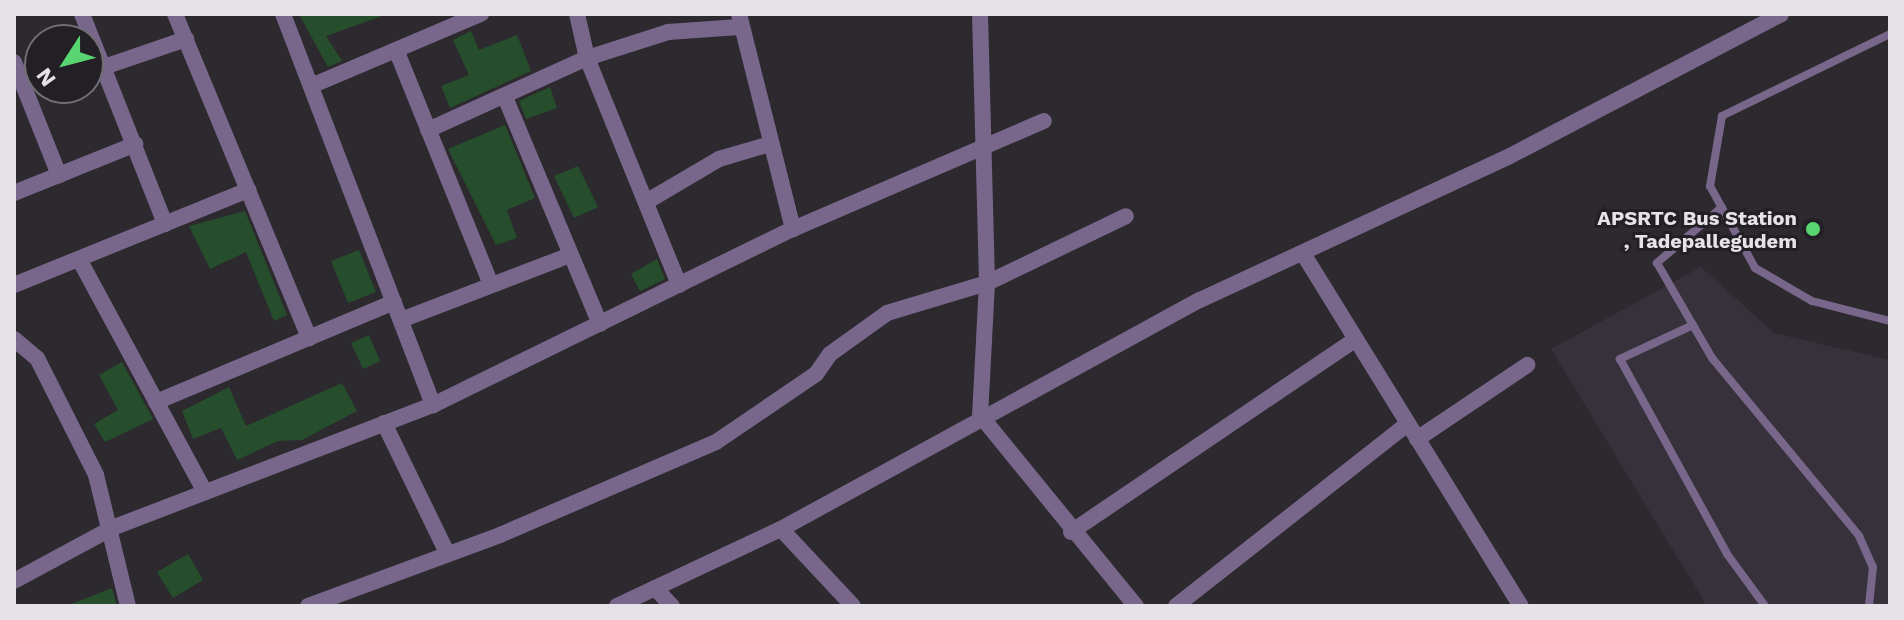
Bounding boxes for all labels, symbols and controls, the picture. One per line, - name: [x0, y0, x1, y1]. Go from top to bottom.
- north arrow: [24, 24, 104, 104]
- text: N: [31, 63, 61, 91]
- place label: APSRTC Bus Station , Tadepallegudem: [1597, 206, 1797, 253]
- marker: APSRTC Bus Station , Tadepallegudem: [1804, 220, 1822, 238]

